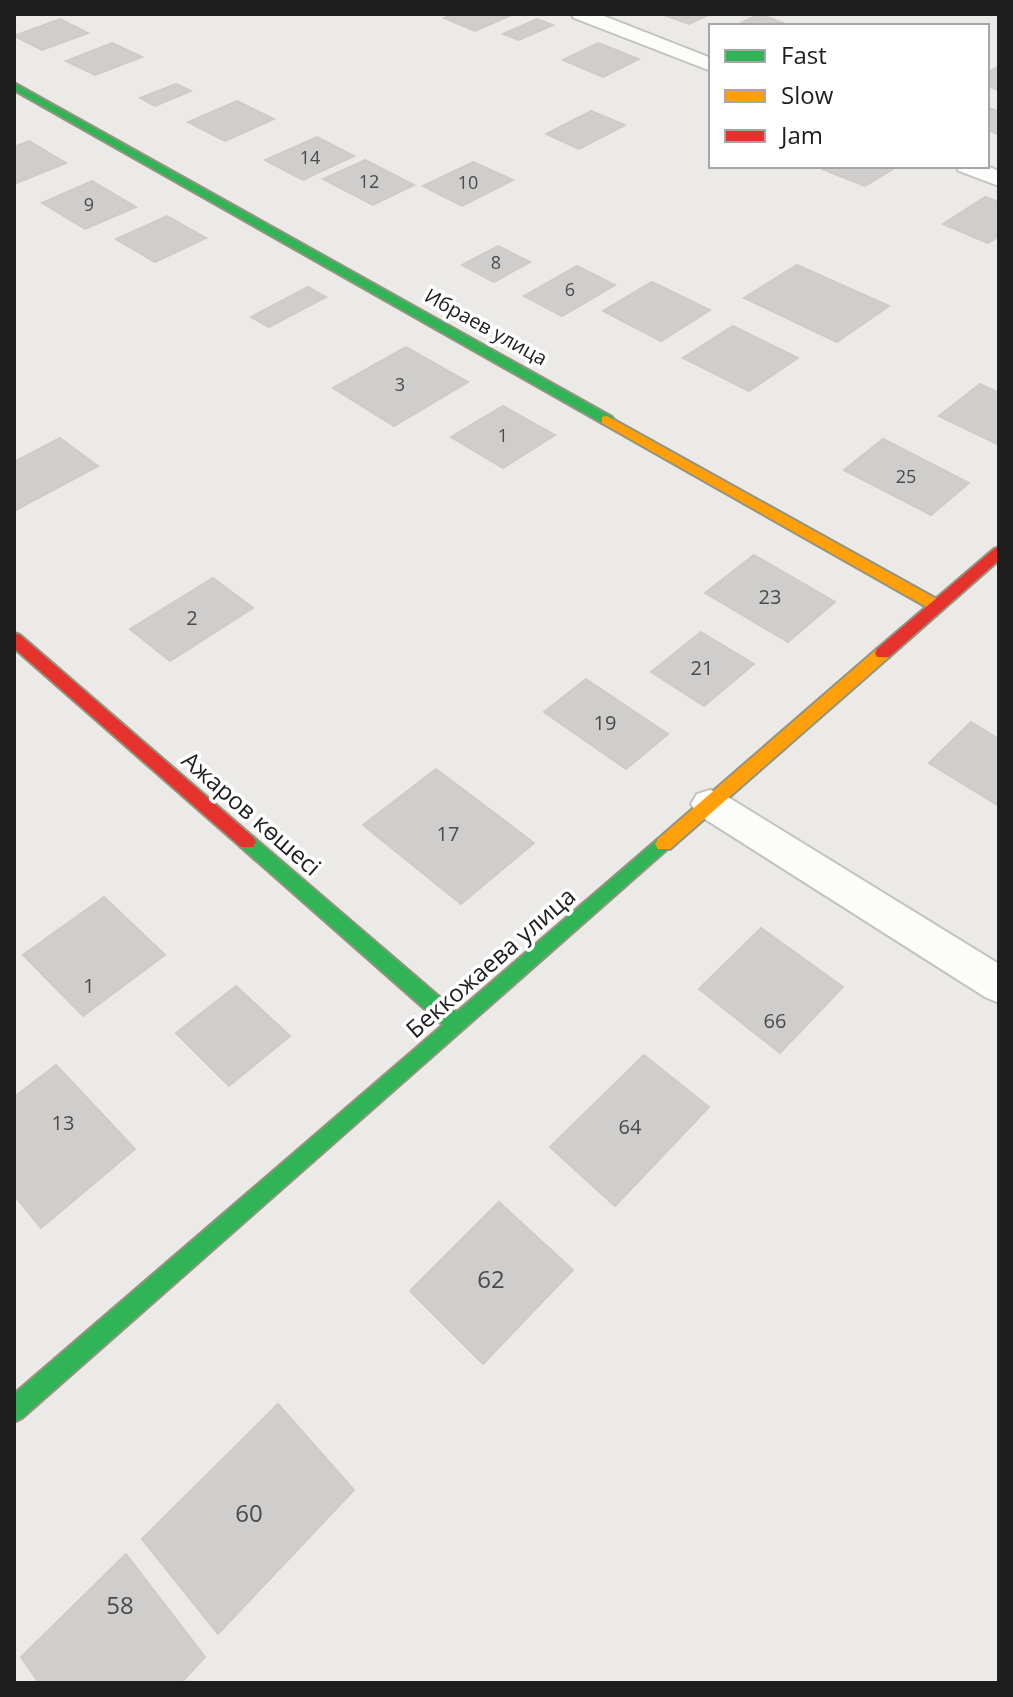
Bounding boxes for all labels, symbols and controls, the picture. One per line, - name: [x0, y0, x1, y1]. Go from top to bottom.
- legend: [709, 24, 989, 168]
- text: Fast: [781, 38, 827, 71]
- text: Slow: [781, 78, 834, 111]
- text: Jam: [779, 118, 823, 151]
- house number: 14: [300, 145, 320, 169]
- house number: 12: [359, 169, 379, 193]
- house number: 10: [458, 170, 478, 194]
- house number: 9: [84, 192, 94, 216]
- house number: 8: [491, 250, 501, 274]
- house number: 6: [565, 277, 575, 301]
- street label: Ибраев улица: [420, 282, 552, 371]
- house number: 3: [395, 372, 405, 396]
- house number: 1: [498, 423, 508, 447]
- house number: 25: [896, 464, 916, 488]
- house number: 23: [759, 583, 781, 610]
- house number: 2: [186, 604, 198, 631]
- house number: 21: [691, 654, 713, 681]
- house number: 19: [594, 709, 616, 736]
- street label: Ажаров көшесі: [175, 743, 329, 883]
- house number: 17: [437, 820, 459, 847]
- street label: Беккожаева улица: [398, 879, 582, 1045]
- house number: 1: [83, 972, 95, 999]
- house number: 66: [764, 1007, 786, 1034]
- house number: 13: [52, 1109, 74, 1136]
- house number: 64: [619, 1113, 642, 1140]
- house number: 62: [477, 1262, 505, 1295]
- house number: 60: [235, 1496, 263, 1529]
- house number: 58: [106, 1588, 134, 1621]

